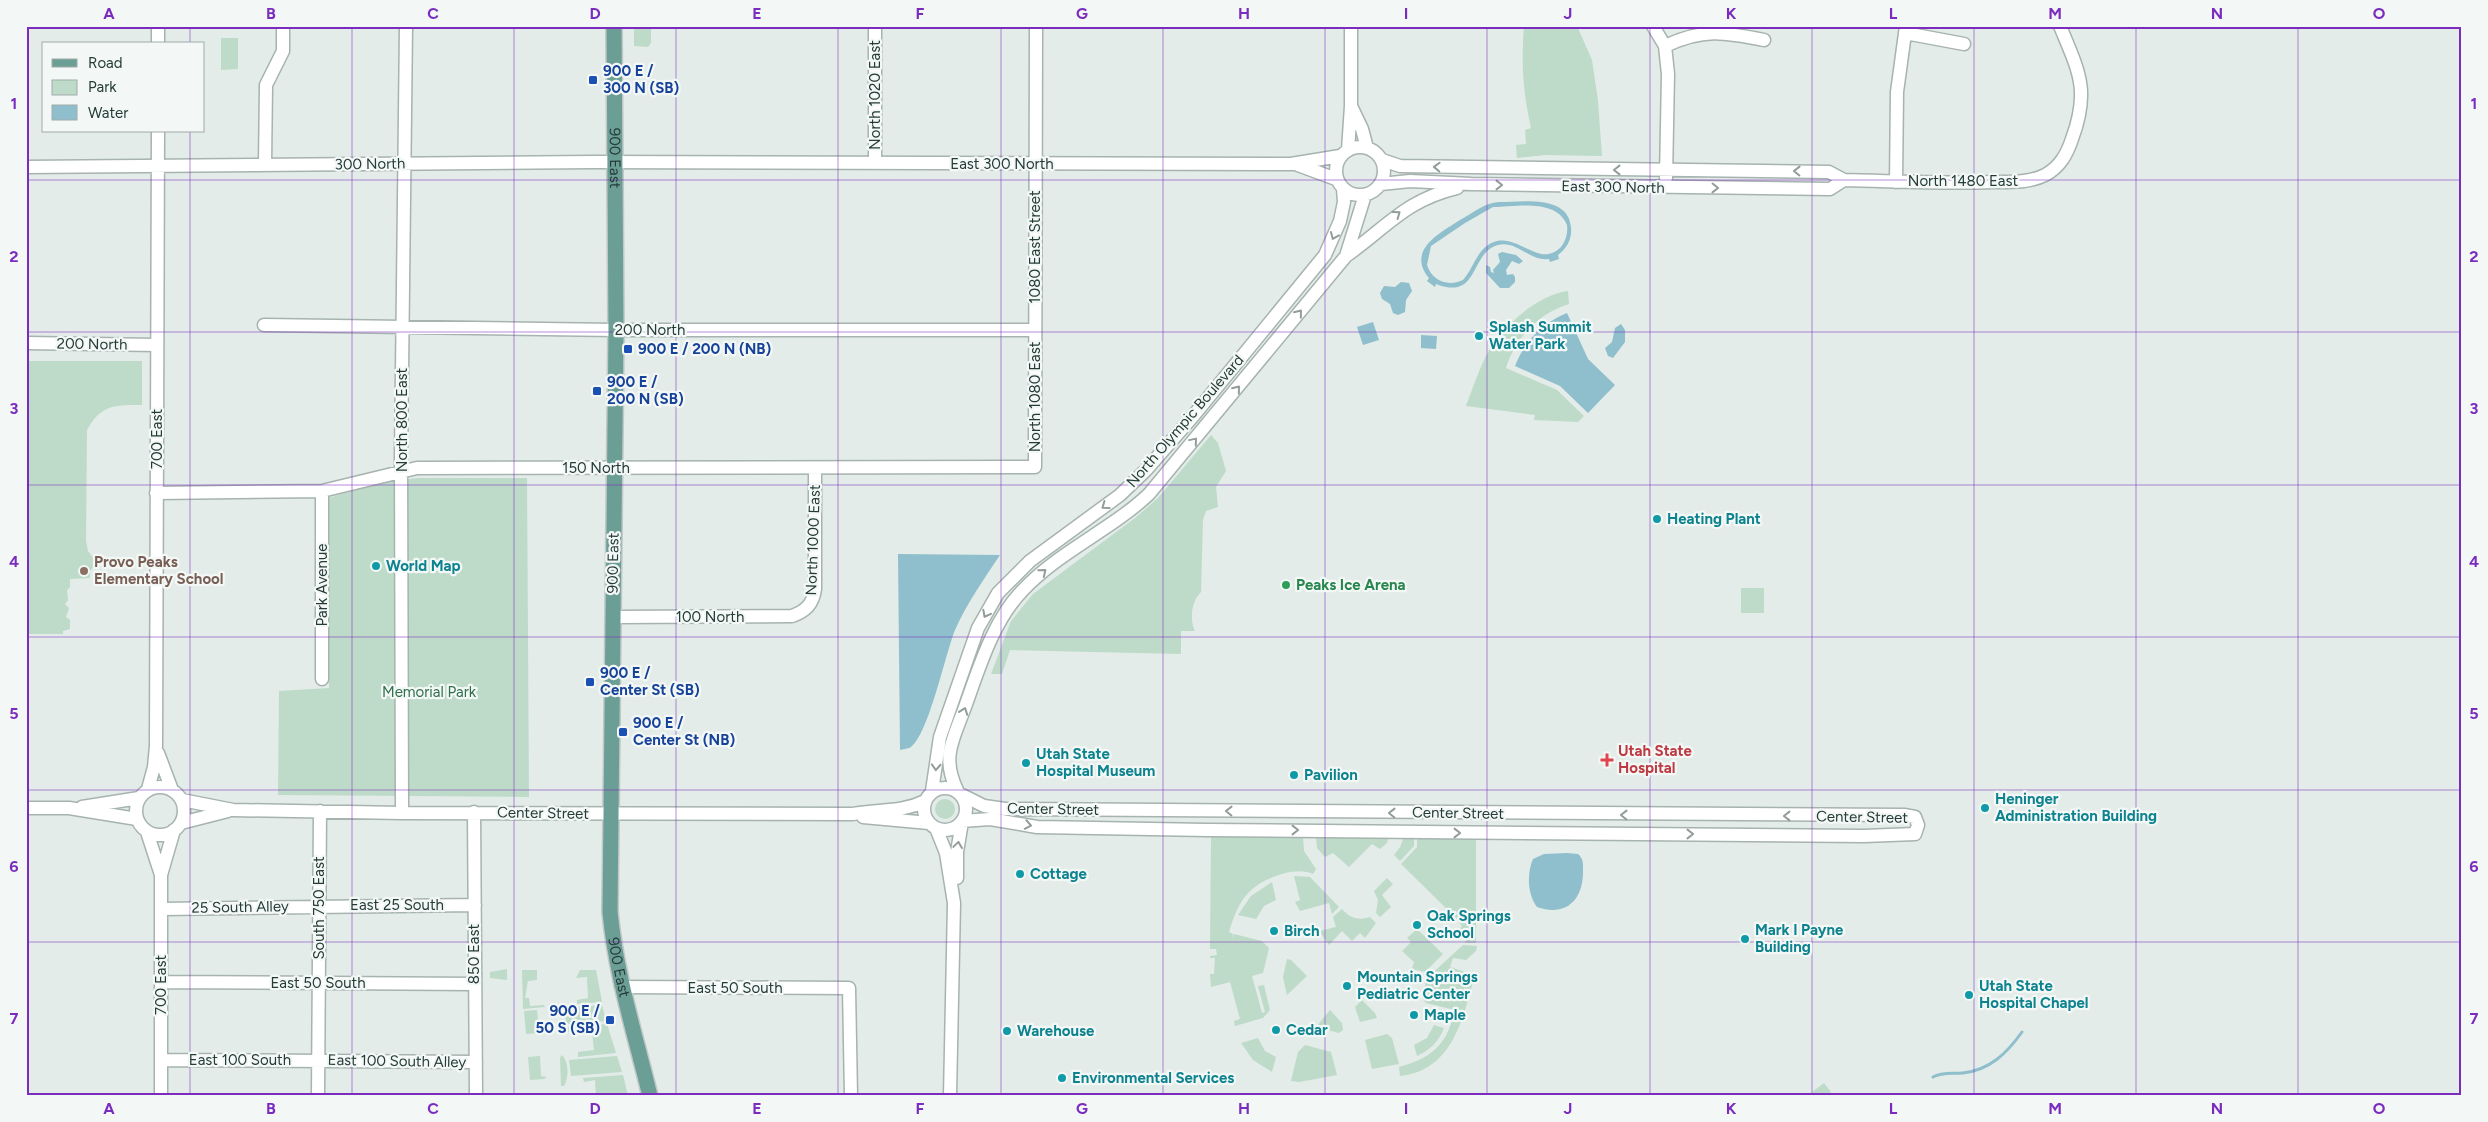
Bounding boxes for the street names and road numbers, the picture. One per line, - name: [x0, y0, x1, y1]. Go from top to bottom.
- street label: North 1020 East: [866, 40, 884, 150]
- street label: 900 East: [606, 128, 624, 189]
- street label: 300 North: [335, 154, 405, 174]
- street label: East 300 North: [950, 155, 1054, 173]
- street label: North 1480 East: [1908, 172, 2019, 190]
- street label: East 300 North: [1561, 177, 1665, 197]
- street label: 1080 East Street: [1026, 190, 1044, 304]
- street label: 200 North: [615, 321, 685, 339]
- street label: 200 North: [56, 334, 128, 354]
- street label: North 1080 East: [1026, 341, 1044, 452]
- street label: North Olympic Boulevard: [1123, 351, 1247, 491]
- street label: North 800 East: [393, 367, 411, 472]
- street label: 700 East: [148, 409, 166, 469]
- street label: 150 North: [562, 459, 630, 477]
- street label: North 1000 East: [802, 484, 824, 596]
- street label: 900 East: [603, 532, 623, 593]
- street label: Park Avenue: [313, 544, 331, 626]
- street label: 100 North: [676, 608, 744, 626]
- street label: Center Street: [1007, 799, 1099, 819]
- street label: Center Street: [497, 803, 589, 823]
- street label: Center Street: [1412, 803, 1504, 823]
- street label: Center Street: [1816, 807, 1908, 827]
- street label: South 750 East: [310, 856, 328, 960]
- street label: East 25 South: [350, 896, 444, 914]
- street label: 25 South Alley: [191, 897, 289, 917]
- street label: 850 East: [465, 924, 483, 984]
- street label: 900 East: [604, 936, 634, 999]
- street label: 700 East: [152, 955, 170, 1015]
- street label: East 50 South: [270, 974, 366, 992]
- street label: East 50 South: [687, 979, 783, 997]
- street label: East 100 South: [189, 1051, 291, 1069]
- street label: East 100 South Alley: [328, 1051, 467, 1071]

